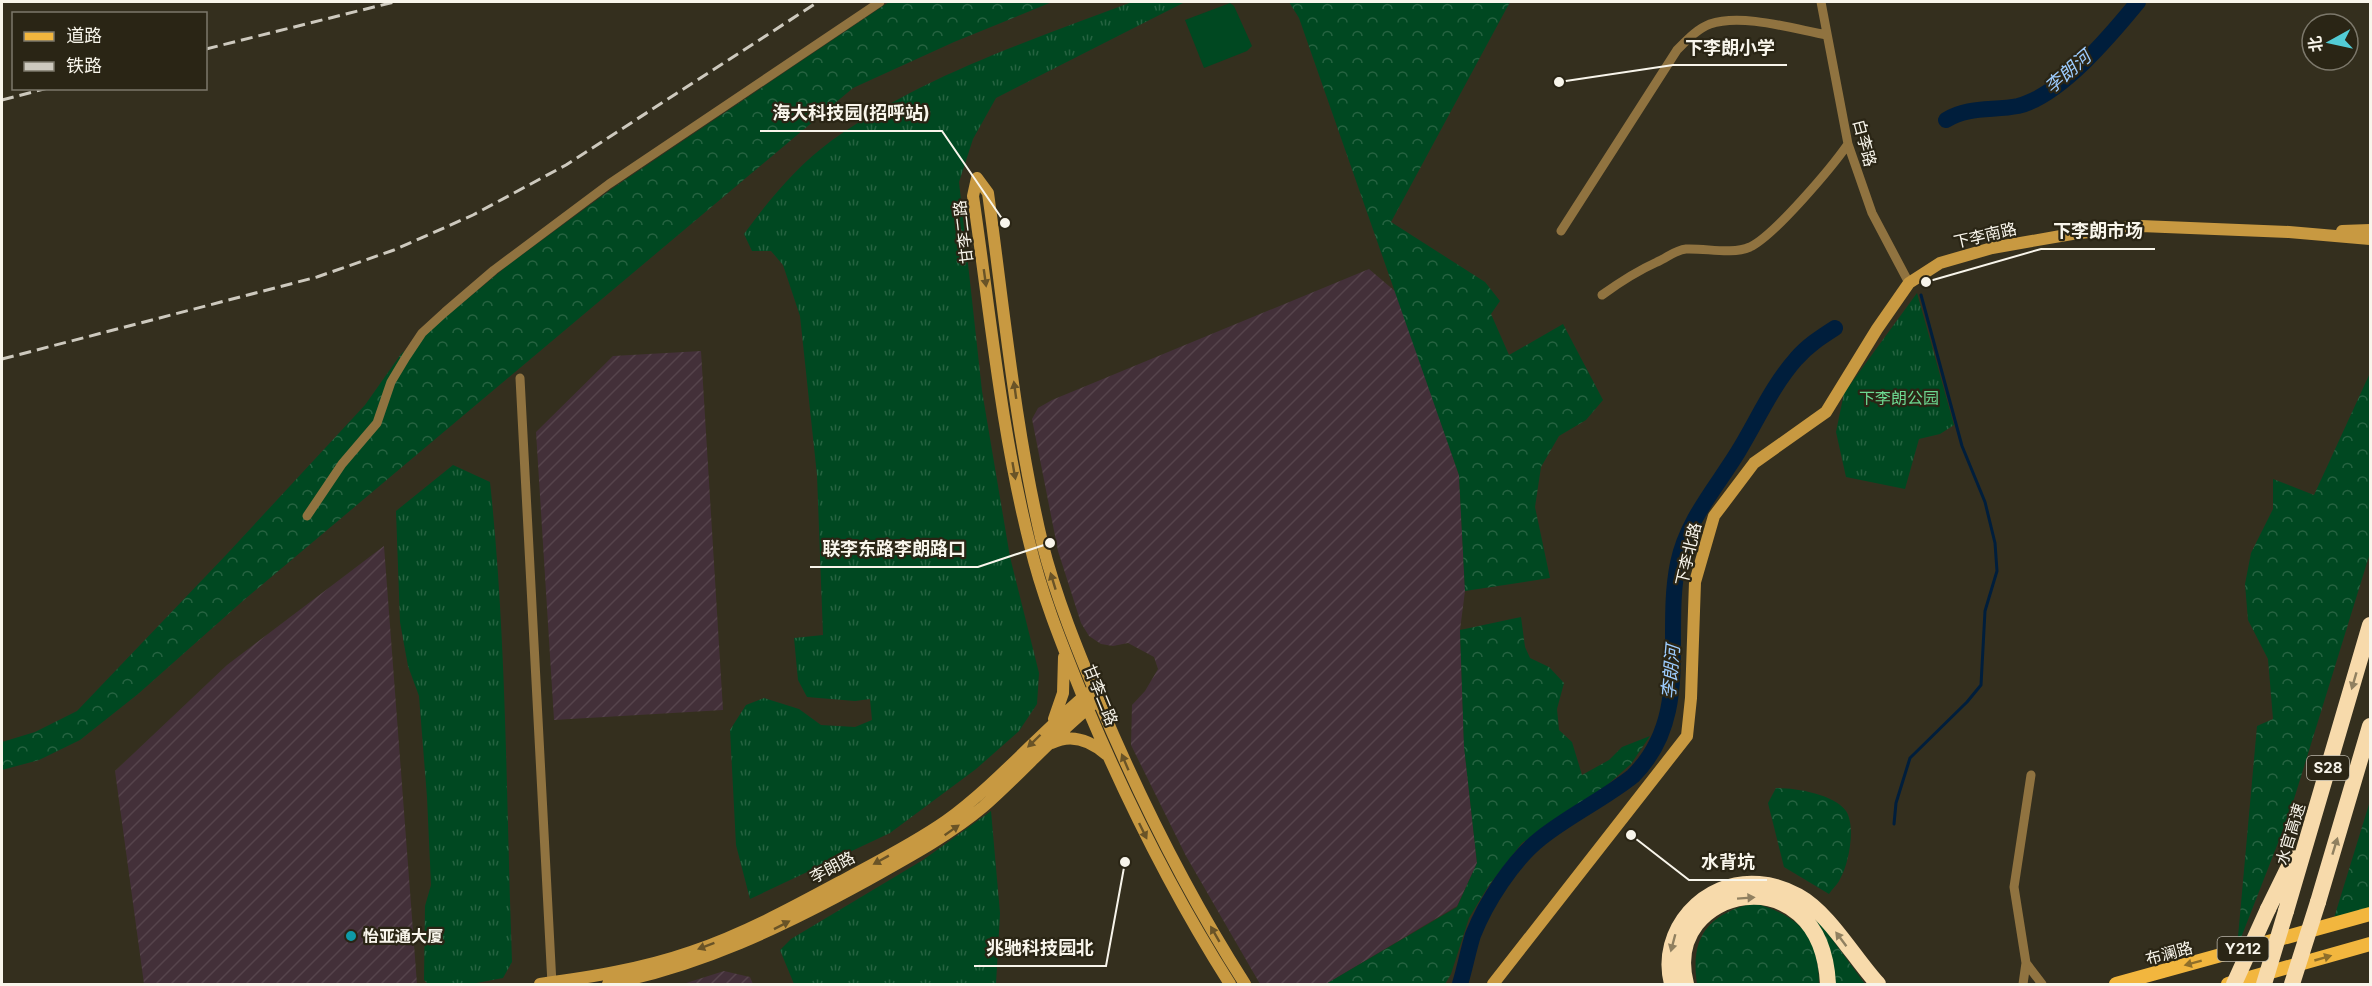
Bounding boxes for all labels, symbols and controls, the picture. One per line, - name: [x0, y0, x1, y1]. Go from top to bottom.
- legend: [12, 12, 207, 90]
- north arrow: [2300, 12, 2360, 72]
- text: 道路: [66, 25, 102, 46]
- callout: 下李朗小学: [1673, 29, 1787, 65]
- text: 北: [2304, 35, 2326, 53]
- text: 下李朗小学: [1685, 37, 1775, 58]
- water label: 李朗河: [2040, 44, 2097, 97]
- text: 铁路: [66, 55, 102, 76]
- callout: 海大科技园(招呼站): [760, 95, 942, 131]
- text: 海大科技园(招呼站): [772, 102, 930, 123]
- street label: 白李路: [1849, 117, 1881, 169]
- street label: 甘李二路: [949, 199, 977, 265]
- callout: 下李朗市场: [2041, 213, 2155, 249]
- street label: 下李南路: [1952, 218, 2018, 252]
- text: 下李朗市场: [2053, 220, 2143, 241]
- one-way arrow: [981, 268, 990, 287]
- one-way arrow: [1010, 380, 1019, 399]
- park label: 下李朗公园: [1859, 388, 1939, 408]
- one-way arrow: [1010, 461, 1019, 480]
- street label: 下李北路: [1671, 521, 1705, 587]
- callout: 联李东路李朗路口: [810, 531, 978, 567]
- text: 联李东路李朗路口: [822, 538, 966, 559]
- one-way arrow: [1048, 572, 1057, 590]
- water label: 李朗河: [1658, 641, 1684, 700]
- street label: 甘李二路: [1080, 662, 1122, 728]
- one-way arrow: [2349, 672, 2358, 690]
- one-way arrow: [1028, 734, 1042, 748]
- one-way arrow: [1120, 752, 1130, 770]
- road number: S28: [2307, 756, 2349, 780]
- street label: 水官高速: [2271, 800, 2309, 868]
- one-way arrow: [1138, 822, 1148, 839]
- one-way arrow: [943, 824, 959, 836]
- one-way arrow: [2331, 837, 2340, 855]
- callout: 水背坑: [1689, 844, 1767, 880]
- street label: 李朗路: [806, 847, 858, 887]
- text: 水背坑: [1701, 851, 1755, 872]
- one-way arrow: [872, 855, 889, 865]
- one-way arrow: [1737, 893, 1756, 903]
- one-way arrow: [773, 921, 790, 930]
- one-way arrow: [1210, 925, 1220, 942]
- place label: 怡亚通大厦: [363, 926, 443, 946]
- marker: 怡亚通大厦: [344, 929, 358, 943]
- callout: 兆驰科技园北: [974, 930, 1106, 966]
- one-way arrow: [1835, 932, 1847, 947]
- one-way arrow: [1668, 934, 1678, 953]
- text: 兆驰科技园北: [986, 937, 1094, 958]
- street label: 布澜路: [2143, 937, 2195, 969]
- road number: Y212: [2218, 937, 2268, 961]
- one-way arrow: [697, 942, 715, 951]
- one-way arrow: [2314, 952, 2332, 962]
- one-way arrow: [2184, 959, 2202, 968]

